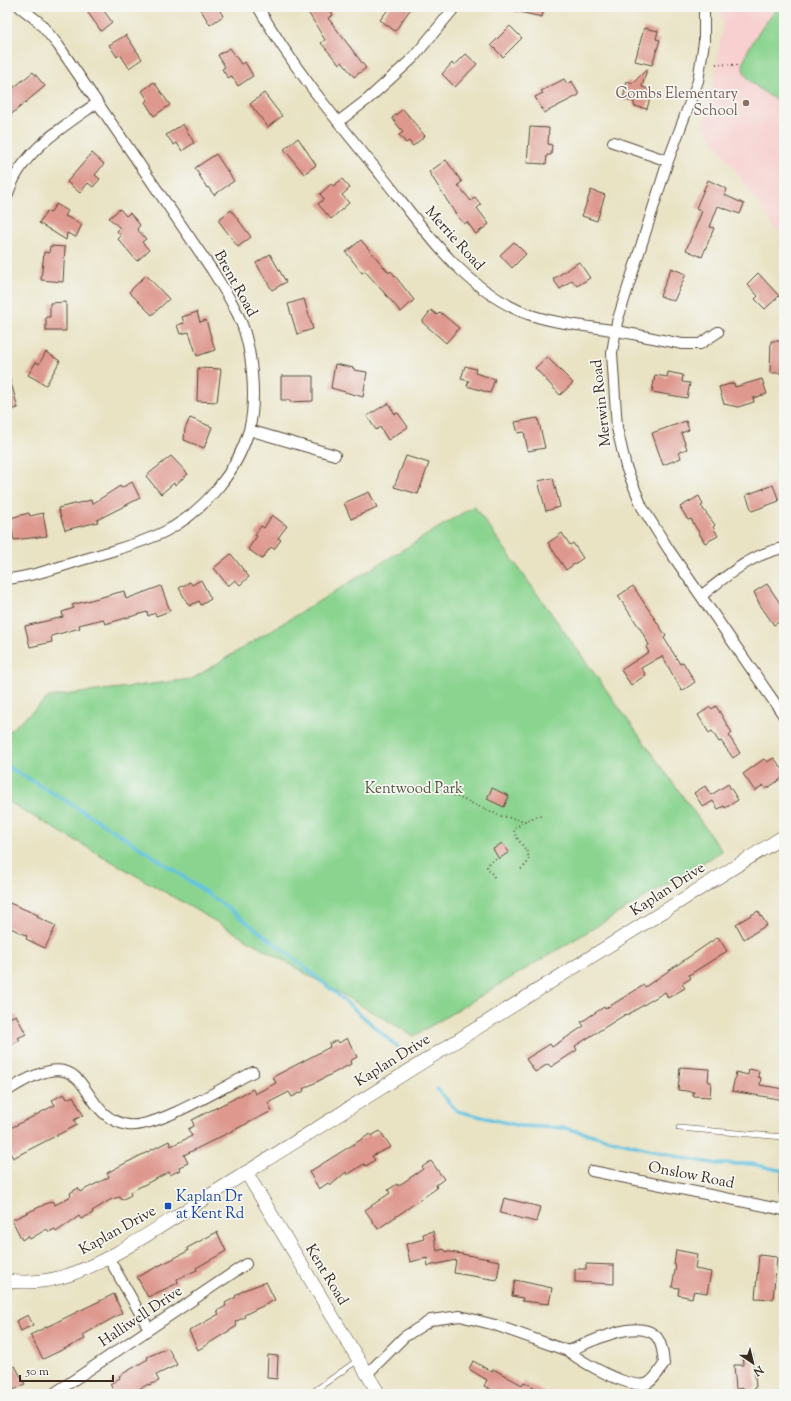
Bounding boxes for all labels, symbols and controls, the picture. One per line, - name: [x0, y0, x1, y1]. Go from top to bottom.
- place label: Combs Elementary School: [616, 84, 739, 122]
- marker: Combs Elementary School: [741, 98, 751, 108]
- street label: Merrie Road: [419, 202, 489, 276]
- street label: Brent Road: [208, 247, 262, 321]
- street label: Merwin Road: [587, 358, 617, 448]
- park label: Kentwood Park: [365, 779, 463, 800]
- street label: Kaplan Drive: [627, 858, 709, 922]
- street label: Kaplan Drive: [351, 1030, 435, 1092]
- street label: Onslow Road: [646, 1157, 736, 1195]
- place label: Kaplan Dr at Kent Rd: [176, 1187, 245, 1225]
- street label: Kaplan Drive: [76, 1201, 160, 1261]
- marker: Kaplan Dr at Kent Rd: [163, 1201, 173, 1211]
- street label: Kent Road: [300, 1240, 353, 1310]
- street label: Halliwell Drive: [95, 1281, 187, 1353]
- north arrow: [733, 1343, 773, 1383]
- scale bar: [20, 1357, 113, 1383]
- text: N: [750, 1361, 767, 1380]
- text: 50 m: [25, 1363, 49, 1381]

